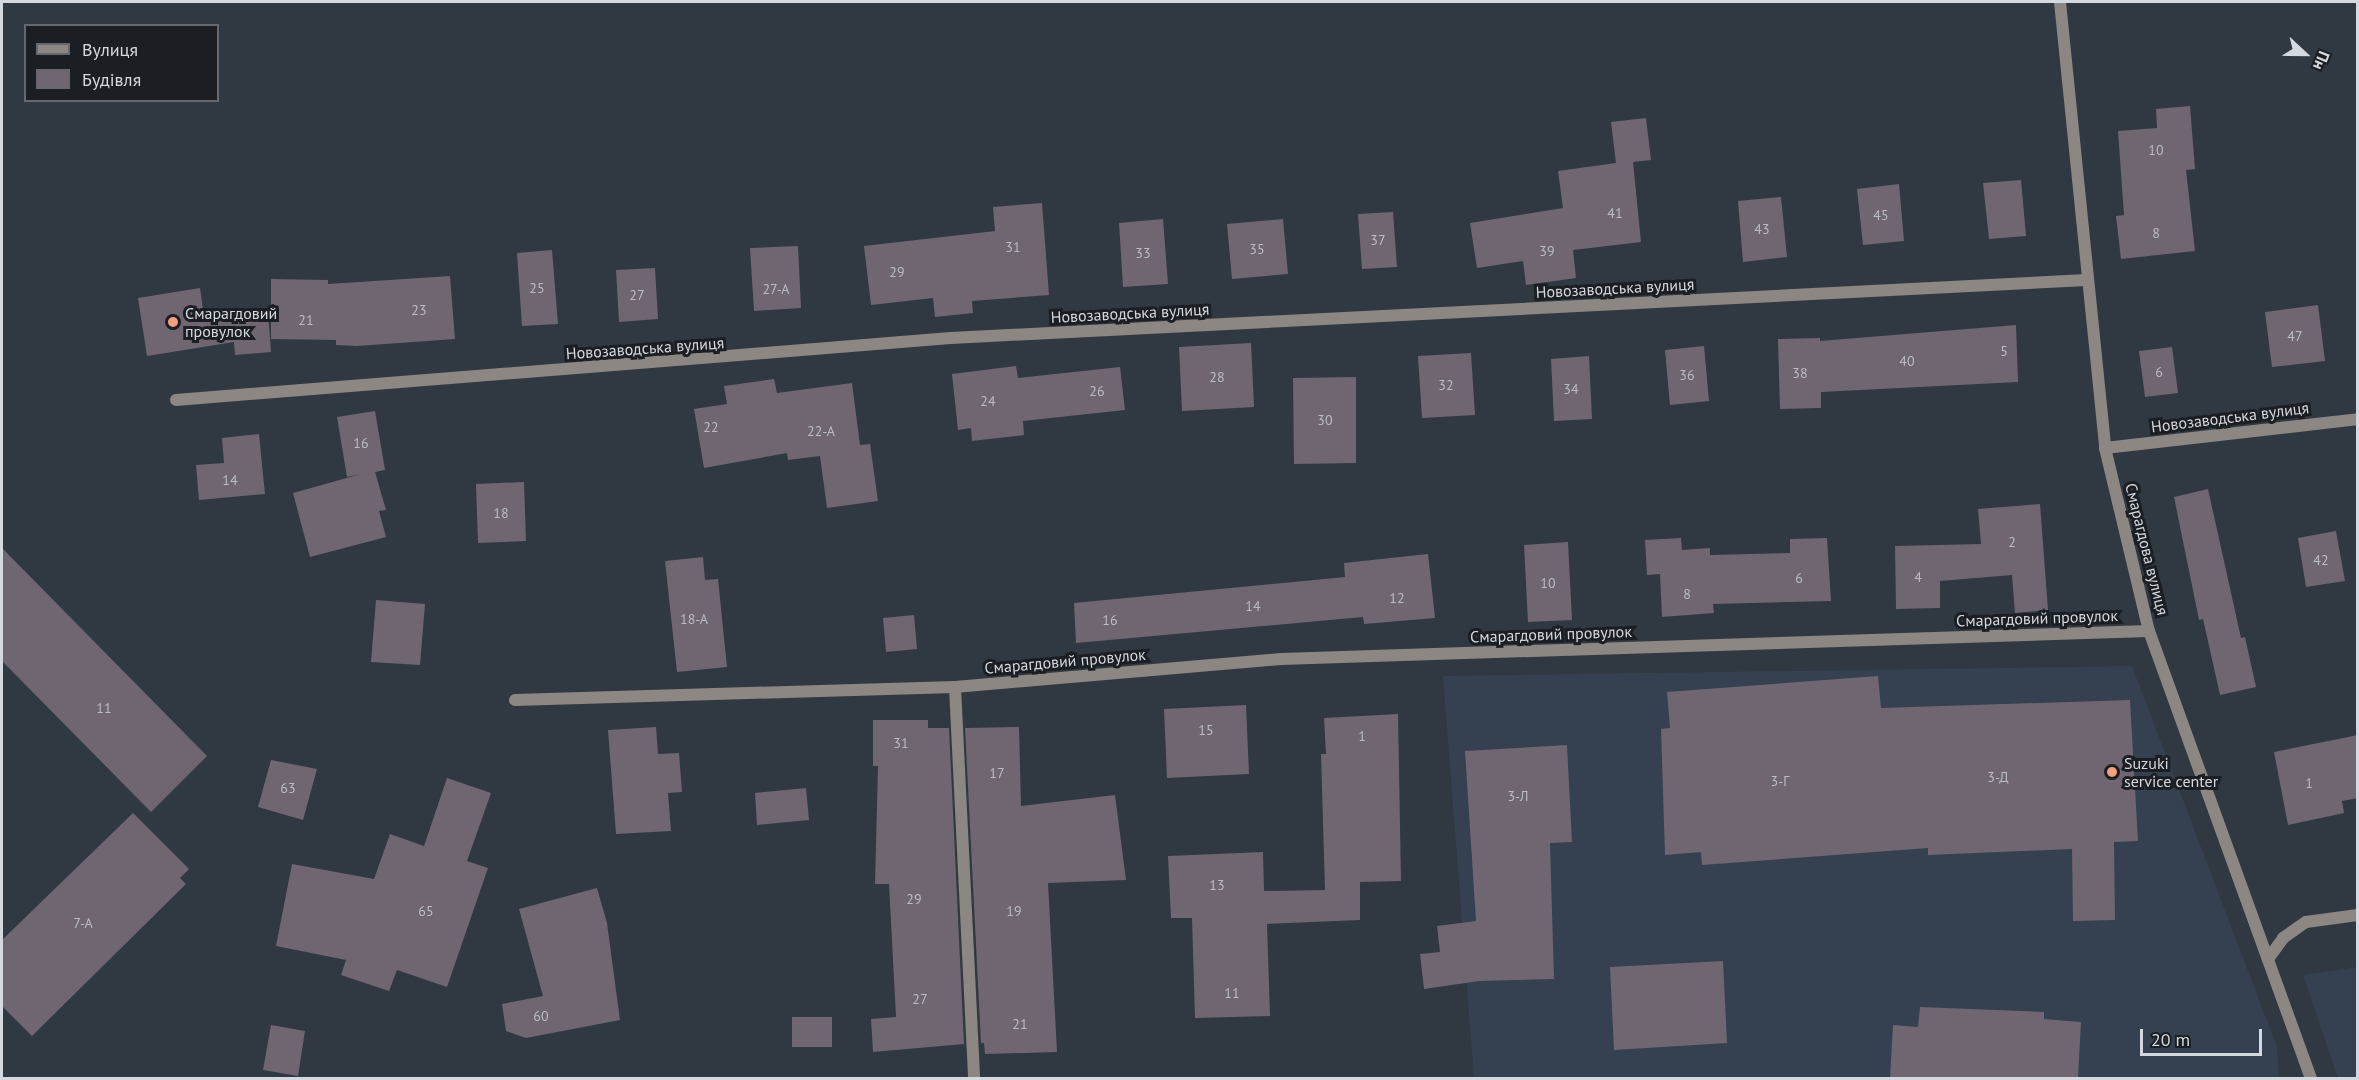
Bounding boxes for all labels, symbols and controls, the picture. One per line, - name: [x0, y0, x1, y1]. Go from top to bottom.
- legend: [24, 24, 219, 102]
- north arrow: [2275, 24, 2335, 84]
- text: Вулиця: [82, 38, 138, 61]
- text: Пн: [2309, 48, 2334, 73]
- text: Будівля: [82, 68, 141, 91]
- house number: 10: [2148, 142, 2164, 158]
- house number: 41: [1607, 205, 1623, 221]
- house number: 45: [1873, 207, 1889, 223]
- house number: 43: [1754, 221, 1770, 237]
- house number: 8: [2152, 225, 2160, 241]
- house number: 37: [1370, 232, 1386, 248]
- house number: 31: [1005, 239, 1021, 255]
- house number: 35: [1249, 241, 1265, 257]
- house number: 39: [1539, 243, 1555, 259]
- house number: 33: [1135, 245, 1151, 261]
- house number: 29: [889, 264, 905, 280]
- street label: Новозаводська вулиця: [1535, 274, 1695, 302]
- house number: 25: [529, 280, 545, 296]
- house number: 27-А: [762, 281, 790, 297]
- house number: 27: [629, 287, 645, 303]
- street label: Новозаводська вулиця: [1050, 299, 1210, 327]
- house number: 23: [411, 302, 427, 318]
- place label: Смарагдовий провулок: [185, 303, 277, 341]
- house number: 21: [298, 312, 314, 328]
- marker: Смарагдовий провулок: [166, 315, 180, 329]
- house number: 47: [2287, 328, 2303, 344]
- street label: Новозаводська вулиця: [565, 333, 725, 363]
- house number: 5: [2000, 343, 2008, 359]
- house number: 40: [1899, 353, 1915, 369]
- house number: 6: [2155, 364, 2163, 380]
- house number: 38: [1792, 365, 1808, 381]
- house number: 36: [1679, 367, 1695, 383]
- house number: 28: [1209, 369, 1225, 385]
- house number: 32: [1438, 377, 1454, 393]
- house number: 34: [1563, 381, 1579, 397]
- house number: 26: [1089, 383, 1105, 399]
- house number: 24: [980, 393, 996, 409]
- street label: Новозаводська вулиця: [2150, 398, 2310, 436]
- house number: 30: [1317, 412, 1333, 428]
- house number: 22: [703, 419, 719, 435]
- house number: 22-А: [807, 423, 835, 439]
- house number: 16: [353, 435, 369, 451]
- house number: 14: [222, 472, 238, 488]
- street label: Смарагдова вулиця: [2121, 481, 2173, 617]
- house number: 18: [493, 505, 509, 521]
- house number: 2: [2008, 534, 2016, 550]
- house number: 42: [2313, 552, 2329, 568]
- house number: 4: [1914, 569, 1922, 585]
- house number: 6: [1795, 570, 1803, 586]
- house number: 10: [1540, 575, 1556, 591]
- house number: 8: [1683, 586, 1691, 602]
- house number: 12: [1389, 590, 1405, 606]
- house number: 14: [1245, 598, 1261, 614]
- street label: Смарагдовий провулок: [1956, 606, 2118, 630]
- house number: 18-А: [680, 611, 708, 627]
- house number: 16: [1102, 612, 1118, 628]
- street label: Смарагдовий провулок: [1470, 622, 1632, 646]
- street label: Смарагдовий провулок: [984, 644, 1146, 678]
- house number: 11: [96, 700, 112, 716]
- house number: 15: [1198, 722, 1214, 738]
- house number: 1: [1358, 728, 1366, 744]
- house number: 31: [893, 735, 909, 751]
- place label: Suzuki service center: [2124, 753, 2218, 791]
- house number: 17: [989, 765, 1005, 781]
- marker: Suzuki service center: [2105, 765, 2119, 779]
- house number: 3-Д: [1987, 769, 2009, 785]
- house number: 3-Г: [1771, 773, 1789, 789]
- house number: 1: [2305, 775, 2313, 791]
- house number: 63: [280, 780, 296, 796]
- house number: 3-Л: [1507, 788, 1529, 804]
- house number: 13: [1209, 877, 1225, 893]
- house number: 29: [906, 891, 922, 907]
- house number: 65: [418, 903, 434, 919]
- house number: 19: [1006, 903, 1022, 919]
- house number: 7-А: [73, 915, 93, 931]
- house number: 11: [1224, 985, 1240, 1001]
- house number: 27: [912, 991, 928, 1007]
- house number: 60: [533, 1008, 549, 1024]
- house number: 21: [1012, 1016, 1028, 1032]
- scale bar: [2143, 1017, 2264, 1055]
- text: 20 m: [2151, 1028, 2190, 1051]

